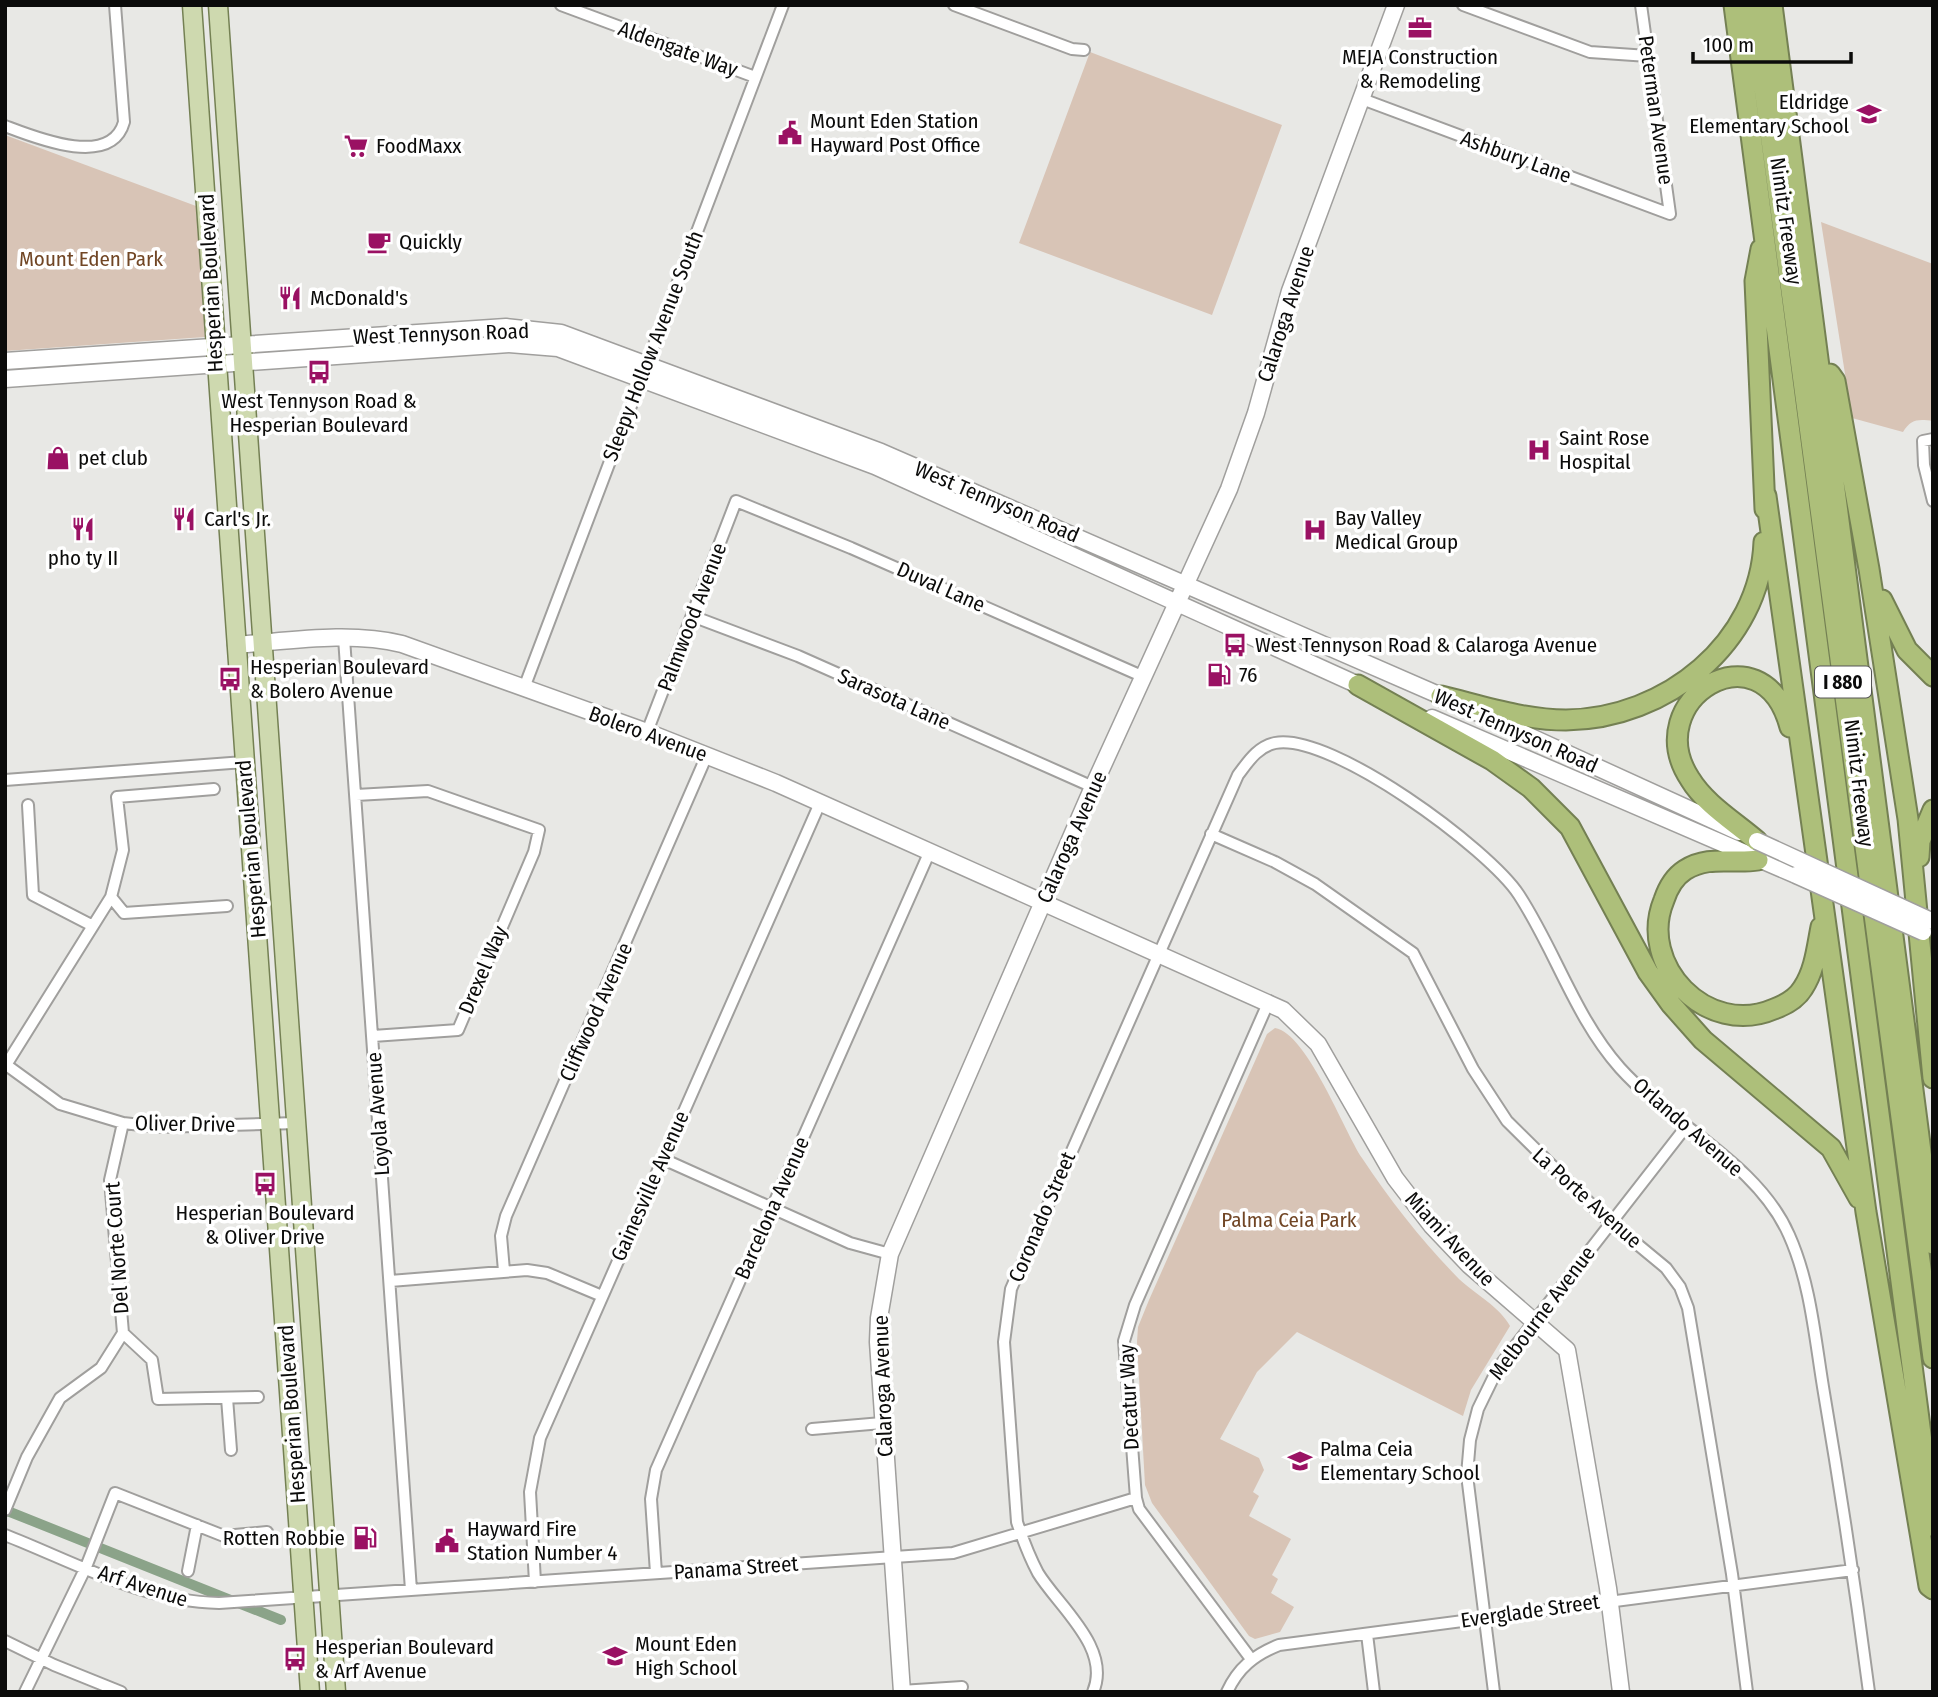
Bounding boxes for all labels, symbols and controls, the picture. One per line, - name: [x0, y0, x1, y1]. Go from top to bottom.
- office icon: MEJA Construction & Remodeling: [1406, 14, 1434, 42]
- street label: Aldengate Way: [615, 15, 742, 83]
- scale bar: [1693, 21, 1850, 65]
- text: 100 m: [1703, 32, 1754, 58]
- street label: Peterman Avenue: [1633, 34, 1679, 186]
- place label: MEJA Construction & Remodeling: [1342, 44, 1498, 94]
- place label: Eldridge Elementary School: [1689, 89, 1849, 139]
- school or university icon: Eldridge Elementary School: [1855, 100, 1883, 128]
- place label: Mount Eden Station Hayward Post Office: [810, 108, 981, 158]
- public building icon: Mount Eden Station Hayward Post Office: [776, 119, 804, 147]
- street label: Ashbury Lane: [1457, 125, 1575, 189]
- supermarket icon: FoodMaxx: [342, 132, 370, 160]
- place label: FoodMaxx: [376, 133, 462, 159]
- street label: Nimitz Freeway: [1764, 156, 1808, 287]
- street label: Hesperian Boulevard: [193, 193, 229, 373]
- street label: Sleepy Hollow Avenue South: [597, 227, 709, 465]
- cafe icon: Quickly: [365, 228, 393, 256]
- place label: Quickly: [399, 229, 463, 255]
- street label: Calaroga Avenue: [1252, 243, 1320, 385]
- park label: Mount Eden Park: [19, 246, 163, 272]
- restaurant icon: McDonald's: [276, 284, 304, 312]
- place label: McDonald's: [310, 285, 408, 311]
- street label: West Tennyson Road: [352, 318, 530, 350]
- bus stop icon: West Tennyson Road & Hesperian Boulevard: [305, 358, 333, 386]
- place label: West Tennyson Road & Hesperian Boulevard: [221, 388, 417, 438]
- place label: Saint Rose Hospital: [1559, 425, 1649, 475]
- hospital icon: Saint Rose Hospital: [1525, 436, 1553, 464]
- shop icon: pet club: [44, 444, 72, 472]
- place label: pet club: [78, 445, 148, 471]
- street label: West Tennyson Road: [911, 456, 1083, 548]
- restaurant icon: Carl's Jr.: [170, 505, 198, 533]
- place label: Bay Valley Medical Group: [1335, 505, 1458, 555]
- place label: Carl's Jr.: [204, 506, 271, 532]
- restaurant icon: pho ty II: [69, 515, 97, 543]
- hospital icon: Bay Valley Medical Group: [1301, 516, 1329, 544]
- street label: Palmwood Avenue: [652, 539, 732, 695]
- place label: pho ty II: [48, 545, 118, 571]
- street label: Duval Lane: [893, 556, 989, 618]
- bus stop icon: West Tennyson Road & Calaroga Avenue: [1221, 631, 1249, 659]
- place label: West Tennyson Road & Calaroga Avenue: [1255, 632, 1597, 658]
- place label: Hesperian Boulevard & Bolero Avenue: [250, 654, 429, 704]
- fuel station icon: 76: [1205, 661, 1233, 689]
- place label: 76: [1239, 662, 1257, 688]
- street label: Sarasota Lane: [834, 663, 954, 735]
- bus stop icon: Hesperian Boulevard & Bolero Avenue: [216, 665, 244, 693]
- road number: I 880: [1815, 666, 1871, 698]
- street label: West Tennyson Road: [1430, 683, 1602, 779]
- street label: Bolero Avenue: [585, 701, 711, 767]
- street label: Nimitz Freeway: [1838, 718, 1880, 849]
- street label: Hesperian Boulevard: [230, 759, 272, 939]
- street label: Calaroga Avenue: [1031, 767, 1113, 907]
- street label: Drexel Way: [453, 921, 513, 1018]
- street label: Cliffwood Avenue: [554, 939, 638, 1085]
- street label: Loyola Avenue: [361, 1051, 395, 1177]
- street label: Orlando Avenue: [1628, 1072, 1748, 1182]
- street label: Gainesville Avenue: [605, 1107, 695, 1265]
- street label: Oliver Drive: [135, 1110, 235, 1138]
- street label: Barcelona Avenue: [729, 1133, 815, 1283]
- street label: La Porte Avenue: [1527, 1142, 1647, 1254]
- street label: Coronado Street: [1003, 1148, 1081, 1286]
- bus stop icon: Hesperian Boulevard & Oliver Drive: [251, 1170, 279, 1198]
- street label: Del Norte Court: [99, 1181, 135, 1315]
- street label: Miami Avenue: [1400, 1186, 1500, 1292]
- place label: Hesperian Boulevard & Oliver Drive: [175, 1200, 355, 1250]
- park label: Palma Ceia Park: [1221, 1207, 1357, 1233]
- street label: Melbourne Avenue: [1483, 1241, 1601, 1385]
- street label: Calaroga Avenue: [868, 1315, 898, 1457]
- street label: Hesperian Boulevard: [273, 1324, 311, 1504]
- street label: Decatur Way: [1113, 1343, 1145, 1451]
- place label: Palma Ceia Elementary School: [1320, 1436, 1480, 1486]
- school or university icon: Palma Ceia Elementary School: [1286, 1447, 1314, 1475]
- place label: Hayward Fire Station Number 4: [467, 1516, 618, 1566]
- fuel station icon: Rotten Robbie: [351, 1524, 379, 1552]
- place label: Rotten Robbie: [223, 1525, 345, 1551]
- public building icon: Hayward Fire Station Number 4: [433, 1527, 461, 1555]
- street label: Panama Street: [673, 1551, 799, 1585]
- street label: Arf Avenue: [95, 1559, 191, 1613]
- street label: Everglade Street: [1459, 1588, 1601, 1634]
- place label: Mount Eden High School: [635, 1631, 737, 1681]
- place label: Hesperian Boulevard & Arf Avenue: [315, 1634, 494, 1684]
- school or university icon: Mount Eden High School: [601, 1642, 629, 1670]
- bus stop icon: Hesperian Boulevard & Arf Avenue: [281, 1645, 309, 1673]

